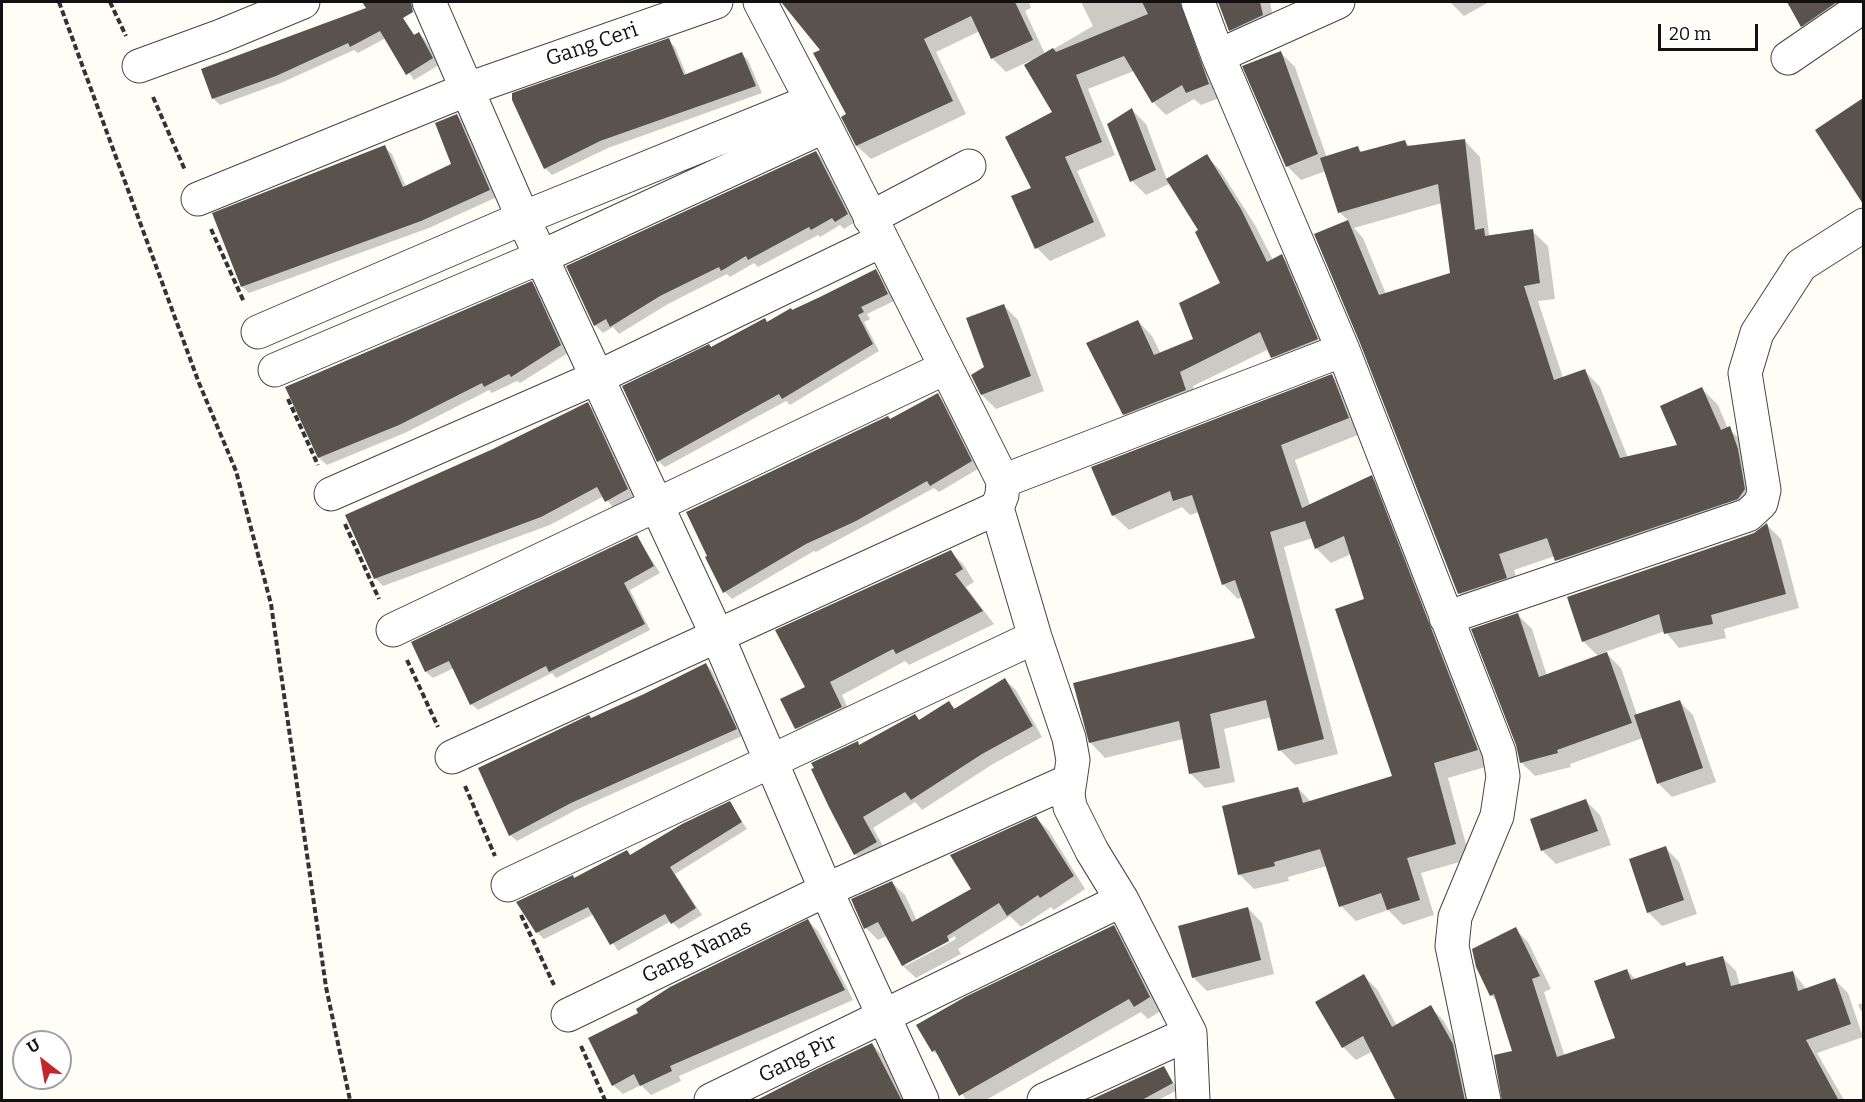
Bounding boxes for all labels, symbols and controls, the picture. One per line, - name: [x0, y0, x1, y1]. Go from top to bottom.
- scale bar: [1661, 12, 1762, 50]
- street label: Gang Ceri: [543, 18, 641, 72]
- text: 20 m: [1669, 23, 1711, 45]
- street label: Gang Nanas: [638, 915, 756, 989]
- street label: Gang Pir: [755, 1029, 841, 1089]
- north arrow: [12, 1030, 72, 1090]
- text: U: [24, 1035, 43, 1057]

